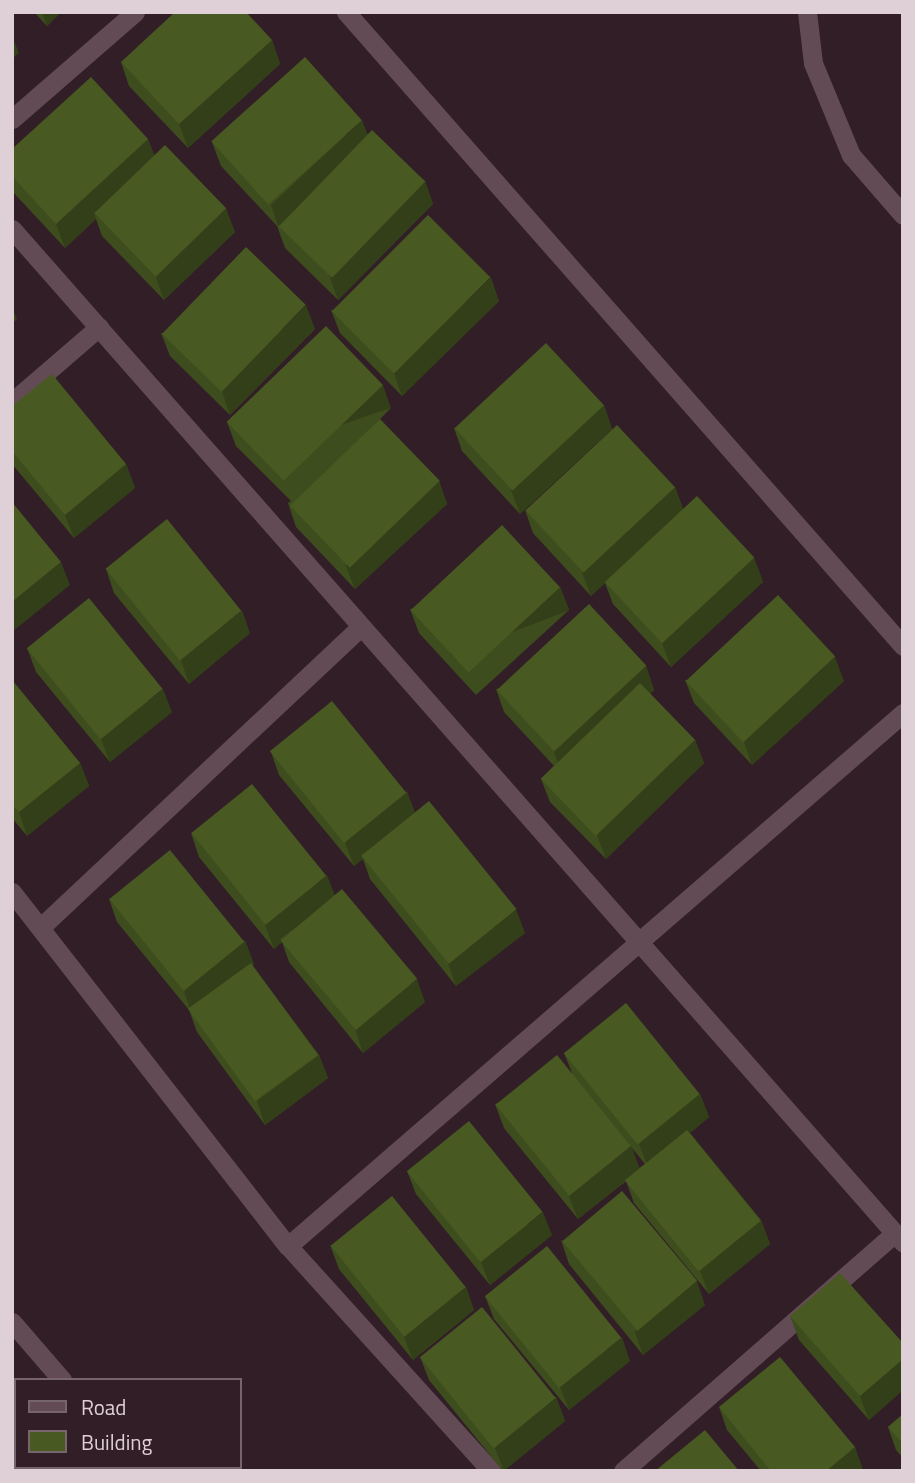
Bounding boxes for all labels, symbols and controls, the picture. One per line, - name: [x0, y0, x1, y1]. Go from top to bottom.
- legend: [14, 1378, 242, 1469]
- text: Road: [81, 1391, 126, 1423]
- text: Building: [81, 1426, 152, 1458]

